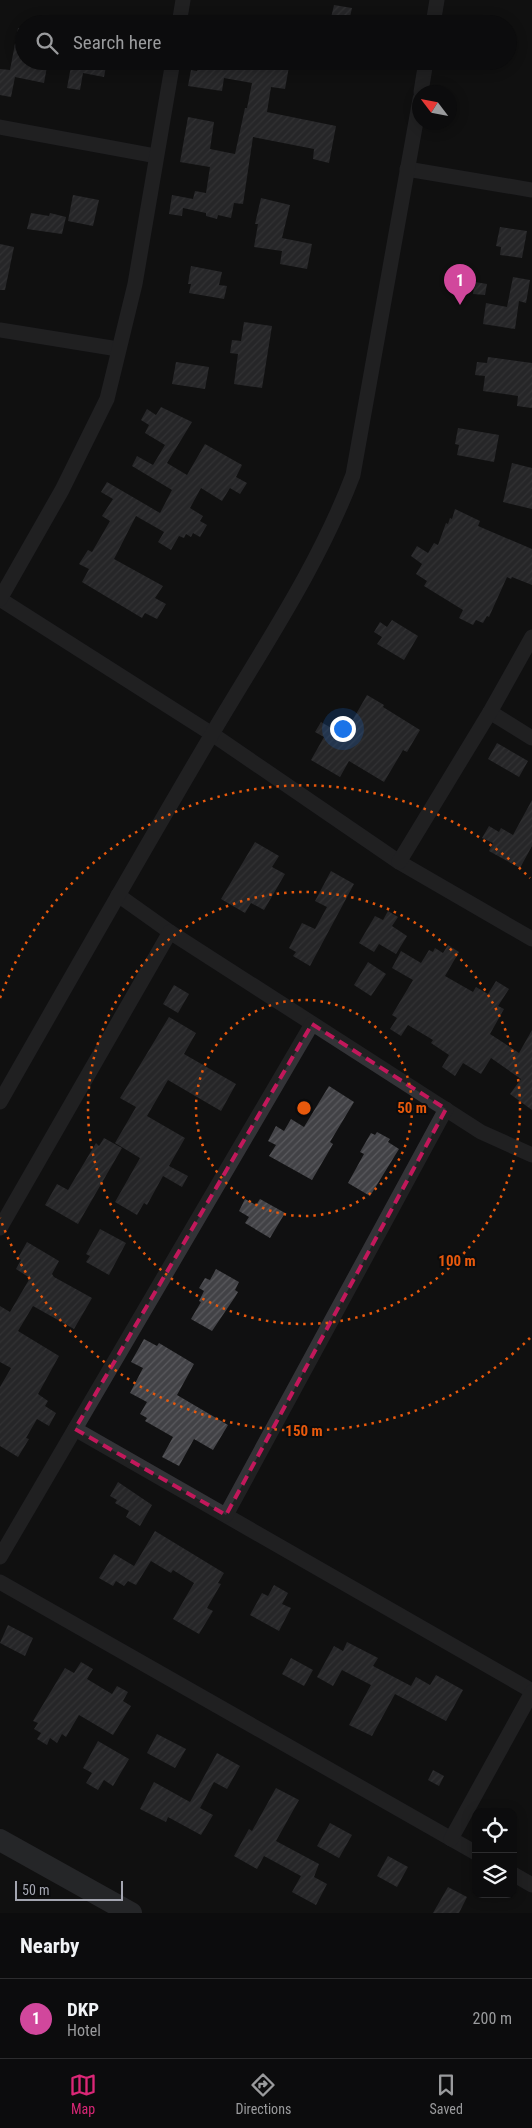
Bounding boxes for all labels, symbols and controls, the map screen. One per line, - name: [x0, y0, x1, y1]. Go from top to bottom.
- search box: [15, 15, 517, 70]
- icon: search: [33, 29, 61, 57]
- text: Search here: [73, 31, 161, 54]
- north arrow: [412, 85, 457, 130]
- pin: 1: [444, 264, 476, 305]
- your location: [330, 716, 356, 742]
- centre of rings: [295, 1099, 313, 1117]
- text: 50 m: [397, 1099, 427, 1117]
- text: 100 m: [438, 1252, 476, 1270]
- text: 150 m: [285, 1422, 323, 1440]
- map controls: [472, 1808, 517, 1898]
- button: locate: [472, 1808, 517, 1853]
- button: layers: [472, 1853, 517, 1898]
- scale bar: [15, 1878, 122, 1901]
- text: 50 m: [22, 1882, 50, 1898]
- text: Nearby: [20, 1934, 79, 1958]
- text: DKP: [67, 1998, 99, 2021]
- text: 1: [32, 2009, 40, 2028]
- text: 200 m: [473, 2009, 512, 2028]
- text: Hotel: [67, 2021, 101, 2040]
- tab: Map: [69, 2071, 97, 2117]
- tab: Directions: [235, 2071, 291, 2117]
- tab: Saved: [430, 2071, 463, 2117]

